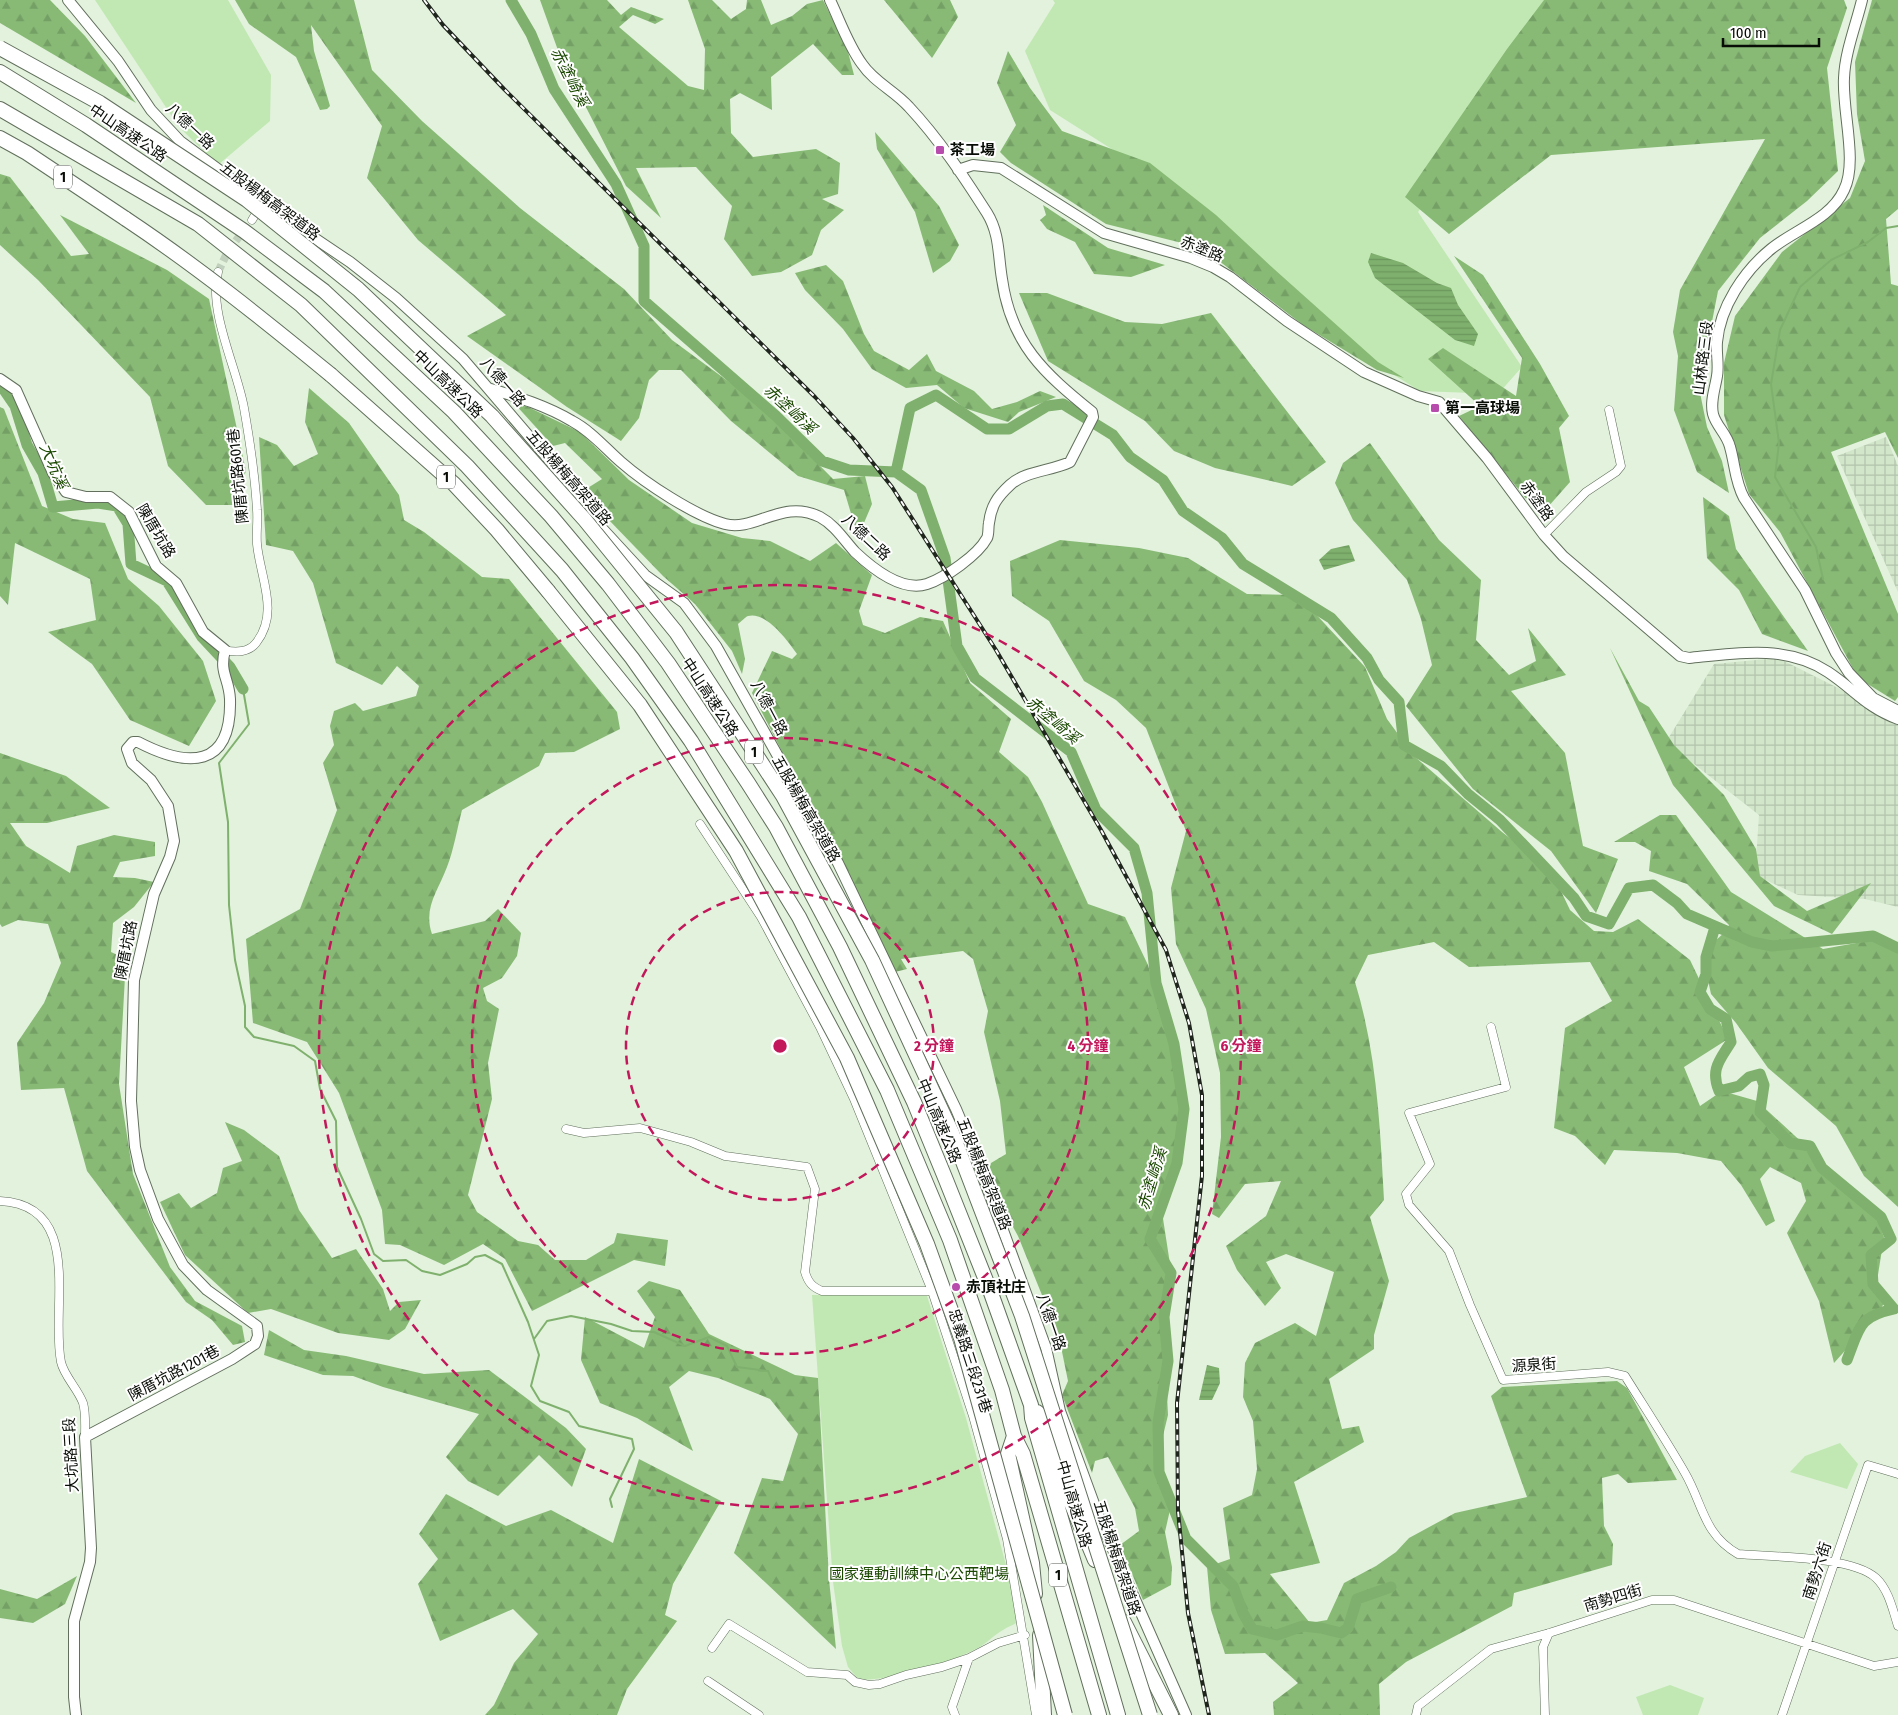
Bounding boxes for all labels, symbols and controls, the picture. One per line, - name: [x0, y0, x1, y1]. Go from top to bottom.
- scale bar: [1723, 15, 1819, 47]
- text: 100 m: [1730, 24, 1767, 42]
- water label: 赤塗崎溪: [547, 44, 594, 112]
- street label: 八德一路: [162, 99, 218, 153]
- street label: 中山高速公路: [86, 100, 170, 166]
- place label: 茶工場: [950, 141, 995, 159]
- marker: 茶工場: [934, 144, 946, 156]
- street label: 五股楊梅高架道路: [217, 158, 323, 244]
- road number: 1: [54, 166, 72, 188]
- street label: 赤塗路: [1178, 232, 1226, 266]
- street label: 山林路三段: [1689, 320, 1717, 396]
- street label: 中山高速公路: [409, 346, 487, 422]
- street label: 八德一路: [477, 353, 529, 411]
- water label: 赤塗崎溪: [760, 380, 821, 439]
- place label: 第一高球場: [1445, 399, 1520, 417]
- marker: 第一高球場: [1429, 402, 1441, 414]
- street label: 陳厝坑路601巷: [224, 427, 252, 525]
- street label: 五股楊梅高架道路: [523, 427, 615, 529]
- water label: 大坑溪: [36, 440, 73, 494]
- road number: 1: [437, 466, 455, 488]
- street label: 赤塗路: [1516, 478, 1558, 524]
- street label: 陳厝坑路: [133, 501, 179, 561]
- street label: 八德二路: [838, 510, 894, 564]
- street label: 中山高速公路: [678, 654, 742, 740]
- street label: 八德一路: [747, 677, 791, 739]
- water label: 赤塗崎溪: [1022, 692, 1085, 749]
- road number: 1: [745, 740, 763, 764]
- street label: 五股楊梅高架道路: [768, 753, 844, 865]
- street label: 陳厝坑路: [111, 919, 141, 981]
- centre of rings: [771, 1037, 789, 1055]
- text: 2 分鐘: [913, 1037, 954, 1055]
- text: 4 分鐘: [1068, 1037, 1108, 1055]
- text: 6 分鐘: [1221, 1037, 1261, 1055]
- street label: 中山高速公路: [913, 1076, 965, 1166]
- street label: 五股楊梅高架道路: [953, 1115, 1015, 1233]
- water label: 赤塗崎溪: [1134, 1144, 1171, 1212]
- place label: 赤頂社庄: [966, 1278, 1026, 1296]
- marker: 赤頂社庄: [950, 1281, 962, 1293]
- street label: 八德一路: [1033, 1291, 1069, 1353]
- street label: 忠義路三段231巷: [945, 1306, 995, 1416]
- street label: 陳厝坑路1201巷: [125, 1341, 223, 1405]
- street label: 源泉街: [1511, 1354, 1557, 1376]
- street label: 大坑路三段: [60, 1417, 82, 1493]
- street label: 中山高速公路: [1053, 1458, 1095, 1550]
- street label: 五股楊梅高架道路: [1090, 1498, 1144, 1618]
- street label: 南勢六街: [1799, 1540, 1835, 1602]
- road number: 1: [1049, 1564, 1067, 1586]
- park label: 國家運動訓練中心公西靶場: [829, 1565, 1009, 1583]
- street label: 南勢四街: [1582, 1581, 1644, 1615]

